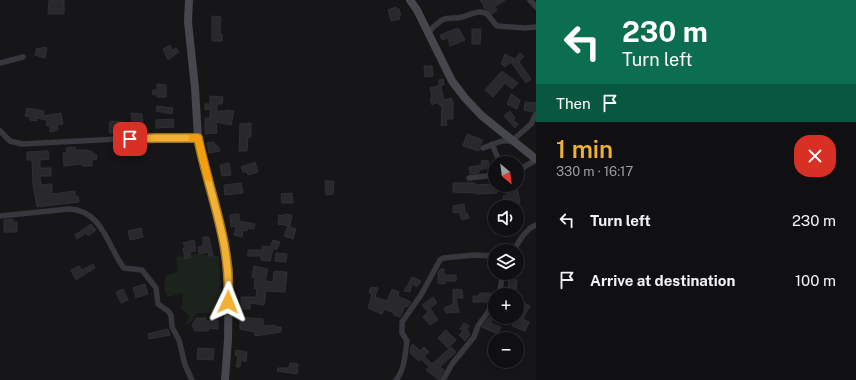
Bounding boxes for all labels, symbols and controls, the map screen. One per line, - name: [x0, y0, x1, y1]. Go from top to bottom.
- text: 230 m: [622, 15, 708, 48]
- icon: left: [556, 16, 608, 68]
- text: Turn left: [622, 49, 692, 70]
- icon: arrive: [599, 92, 621, 114]
- text: Then: [556, 95, 591, 112]
- pin: [113, 122, 147, 156]
- icon: arrive: [119, 128, 141, 150]
- text: 1 min: [556, 135, 613, 163]
- button: close: [794, 135, 836, 177]
- north arrow: [488, 156, 524, 192]
- map controls: [488, 156, 524, 368]
- text: 330 m · 16:17: [556, 164, 633, 179]
- button: sound: [488, 200, 524, 236]
- icon: left: [556, 209, 578, 231]
- text: Turn left: [590, 212, 651, 229]
- text: 230 m: [792, 212, 836, 229]
- button: layers: [488, 244, 524, 280]
- icon: arrive: [556, 269, 578, 291]
- text: Arrive at destination: [590, 272, 735, 289]
- text: 100 m: [795, 272, 836, 289]
- position arrow: [207, 281, 249, 323]
- button: +: [488, 288, 524, 324]
- button: −: [488, 332, 524, 368]

